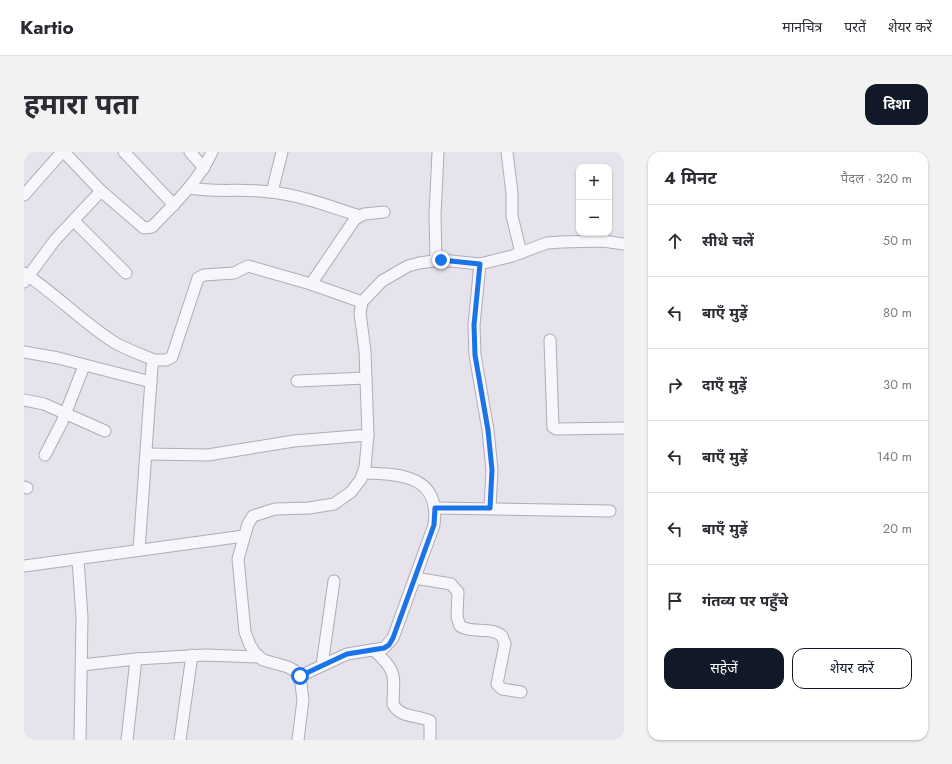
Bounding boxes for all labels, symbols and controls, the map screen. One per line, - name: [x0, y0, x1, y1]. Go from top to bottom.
- text: Kartio: [20, 14, 74, 41]
- text: मानचित्र: [782, 17, 822, 37]
- text: परतें: [844, 17, 866, 37]
- text: शेयर करें: [888, 17, 932, 37]
- text: हमारा पता: [24, 84, 138, 125]
- button: दिशा: [865, 84, 928, 125]
- map controls: [576, 164, 612, 236]
- button: +: [576, 164, 612, 200]
- text: 4 मिनट: [664, 166, 717, 190]
- text: पैदल · 320 m: [841, 169, 912, 188]
- button: −: [576, 200, 612, 236]
- icon: ahead: [664, 230, 686, 252]
- text: सीधे चलें: [702, 230, 754, 252]
- text: 50 m: [883, 231, 912, 250]
- route end: [432, 251, 450, 269]
- icon: left: [664, 302, 686, 324]
- text: बाएँ मुड़ें: [702, 302, 748, 324]
- text: 80 m: [883, 303, 912, 322]
- icon: right: [664, 374, 686, 396]
- text: दाएँ मुड़ें: [702, 374, 747, 396]
- text: 30 m: [883, 375, 912, 394]
- icon: left: [664, 446, 686, 468]
- text: बाएँ मुड़ें: [702, 446, 748, 468]
- text: 140 m: [877, 447, 912, 466]
- icon: left: [664, 518, 686, 540]
- text: बाएँ मुड़ें: [702, 518, 748, 540]
- text: 20 m: [883, 519, 912, 538]
- icon: arrive: [664, 590, 686, 612]
- text: गंतव्य पर पहुँचे: [702, 590, 788, 612]
- button: सहेजें: [664, 648, 784, 689]
- button: शेयर करें: [792, 648, 912, 689]
- route start: [291, 667, 309, 685]

